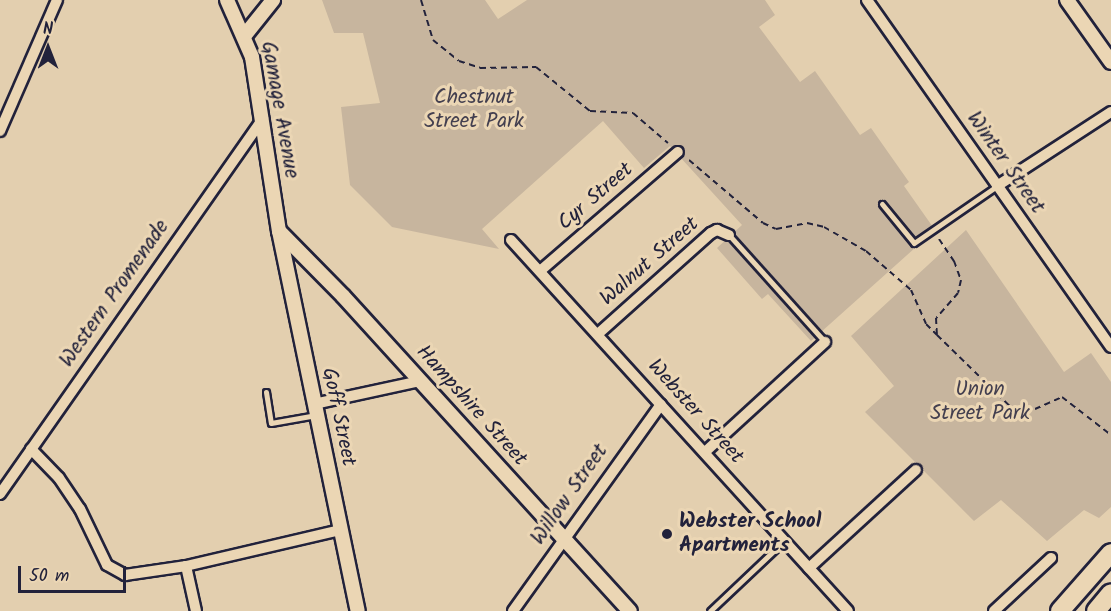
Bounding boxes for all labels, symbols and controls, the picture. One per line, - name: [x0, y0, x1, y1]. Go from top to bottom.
- text: N: [43, 17, 53, 42]
- north arrow: [18, 18, 78, 78]
- street label: Gamage Avenue: [255, 39, 303, 181]
- park label: Chestnut Street Park: [424, 85, 524, 135]
- street label: Winter Street: [961, 107, 1049, 219]
- street label: Cyr Street: [553, 158, 639, 236]
- street label: Walnut Street: [596, 212, 704, 312]
- street label: Western Promenade: [55, 216, 175, 372]
- street label: Hampshire Street: [410, 340, 532, 472]
- street label: Webster Street: [641, 355, 749, 469]
- street label: Goff Street: [315, 366, 361, 468]
- park label: Union Street Park: [930, 377, 1030, 427]
- street label: Willow Street: [526, 440, 614, 550]
- place label: Webster School Apartments: [679, 509, 821, 559]
- marker: Webster School Apartments: [660, 527, 674, 541]
- scale bar: [21, 554, 129, 592]
- text: 50 m: [29, 562, 69, 591]

